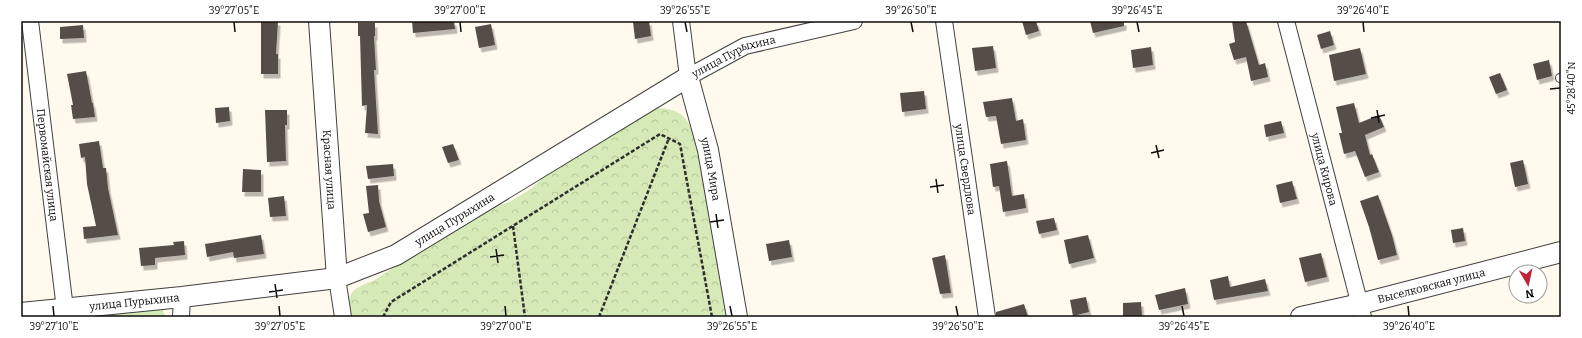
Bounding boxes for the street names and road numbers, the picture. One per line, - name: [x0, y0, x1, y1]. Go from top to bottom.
- street label: улица Пурыхина: [689, 33, 777, 81]
- street label: Первомайская улица: [34, 108, 61, 222]
- street label: улица Свердлова: [952, 122, 979, 216]
- street label: Красная улица: [320, 129, 339, 210]
- street label: улица Кирова: [1309, 130, 1340, 207]
- street label: улица Мира: [698, 135, 723, 202]
- street label: улица Пурыхина: [412, 190, 497, 249]
- street label: Выселковская улица: [1376, 265, 1486, 306]
- street label: улица Пурыхина: [88, 291, 180, 313]

